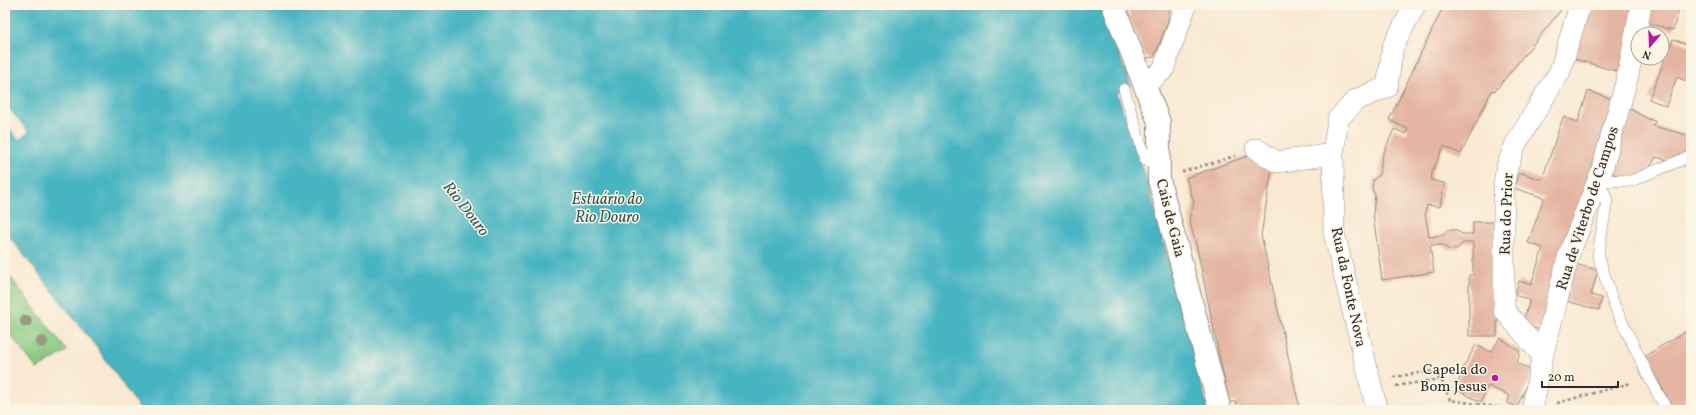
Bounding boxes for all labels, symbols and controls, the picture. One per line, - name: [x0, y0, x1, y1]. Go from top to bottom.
- north arrow: [1630, 26, 1670, 66]
- text: N: [1641, 46, 1653, 62]
- street label: Rua de Viterbo de Campos: [1552, 124, 1625, 293]
- street label: Rua do Prior: [1496, 173, 1519, 256]
- water label: Rio Douro: [437, 177, 494, 242]
- street label: Cais de Gaia: [1150, 177, 1189, 260]
- water label: Estuário do Rio Douro: [571, 189, 643, 229]
- street label: Rua da Fonte Nova: [1325, 225, 1371, 349]
- place label: Capela do Bom Jesus: [1420, 360, 1487, 398]
- scale bar: [1542, 363, 1618, 389]
- text: 20 m: [1548, 370, 1575, 386]
- marker: Capela do Bom Jesus: [1490, 373, 1500, 383]

